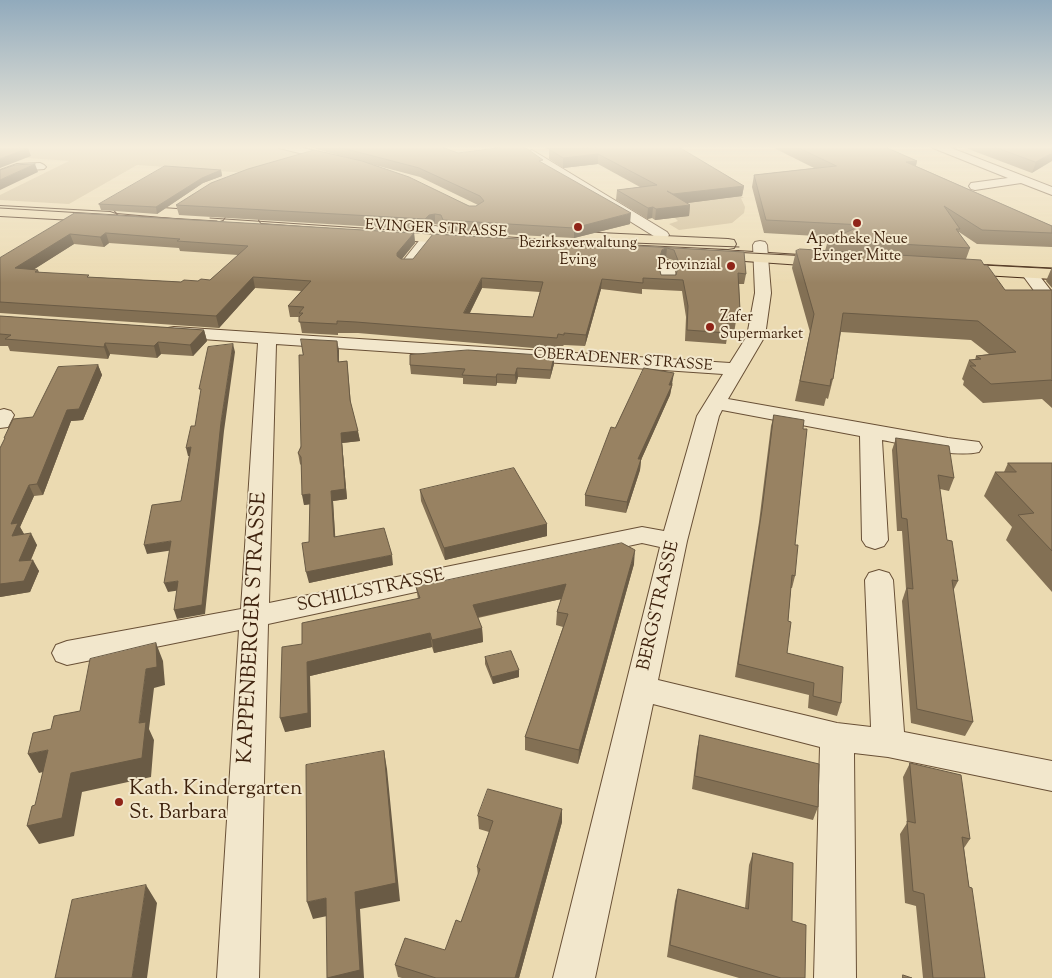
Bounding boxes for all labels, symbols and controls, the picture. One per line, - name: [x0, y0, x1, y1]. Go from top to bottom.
- street label: EVINGER STRASSE: [364, 217, 508, 243]
- marker: Apotheke Neue Evinger Mitte: [851, 217, 863, 229]
- marker: Bezirksverwaltung Eving: [572, 221, 584, 233]
- place label: Apotheke Neue Evinger Mitte: [806, 231, 908, 266]
- place label: Bezirksverwaltung Eving: [519, 235, 637, 270]
- place label: Provinzial: [657, 257, 721, 275]
- marker: Provinzial: [725, 260, 737, 272]
- place label: Zafer Supermarket: [720, 309, 803, 344]
- marker: Zafer Supermarket: [704, 321, 716, 333]
- street label: OBERADENER STRASSE: [533, 346, 713, 376]
- street label: KAPPENBERGER STRASSE: [234, 492, 274, 764]
- street label: BERGSTRASSE: [635, 539, 685, 673]
- street label: SCHILLSTRASSE: [295, 566, 447, 618]
- place label: Kath. Kindergarten St. Barbara: [129, 777, 303, 827]
- marker: Kath. Kindergarten St. Barbara: [113, 796, 125, 808]

